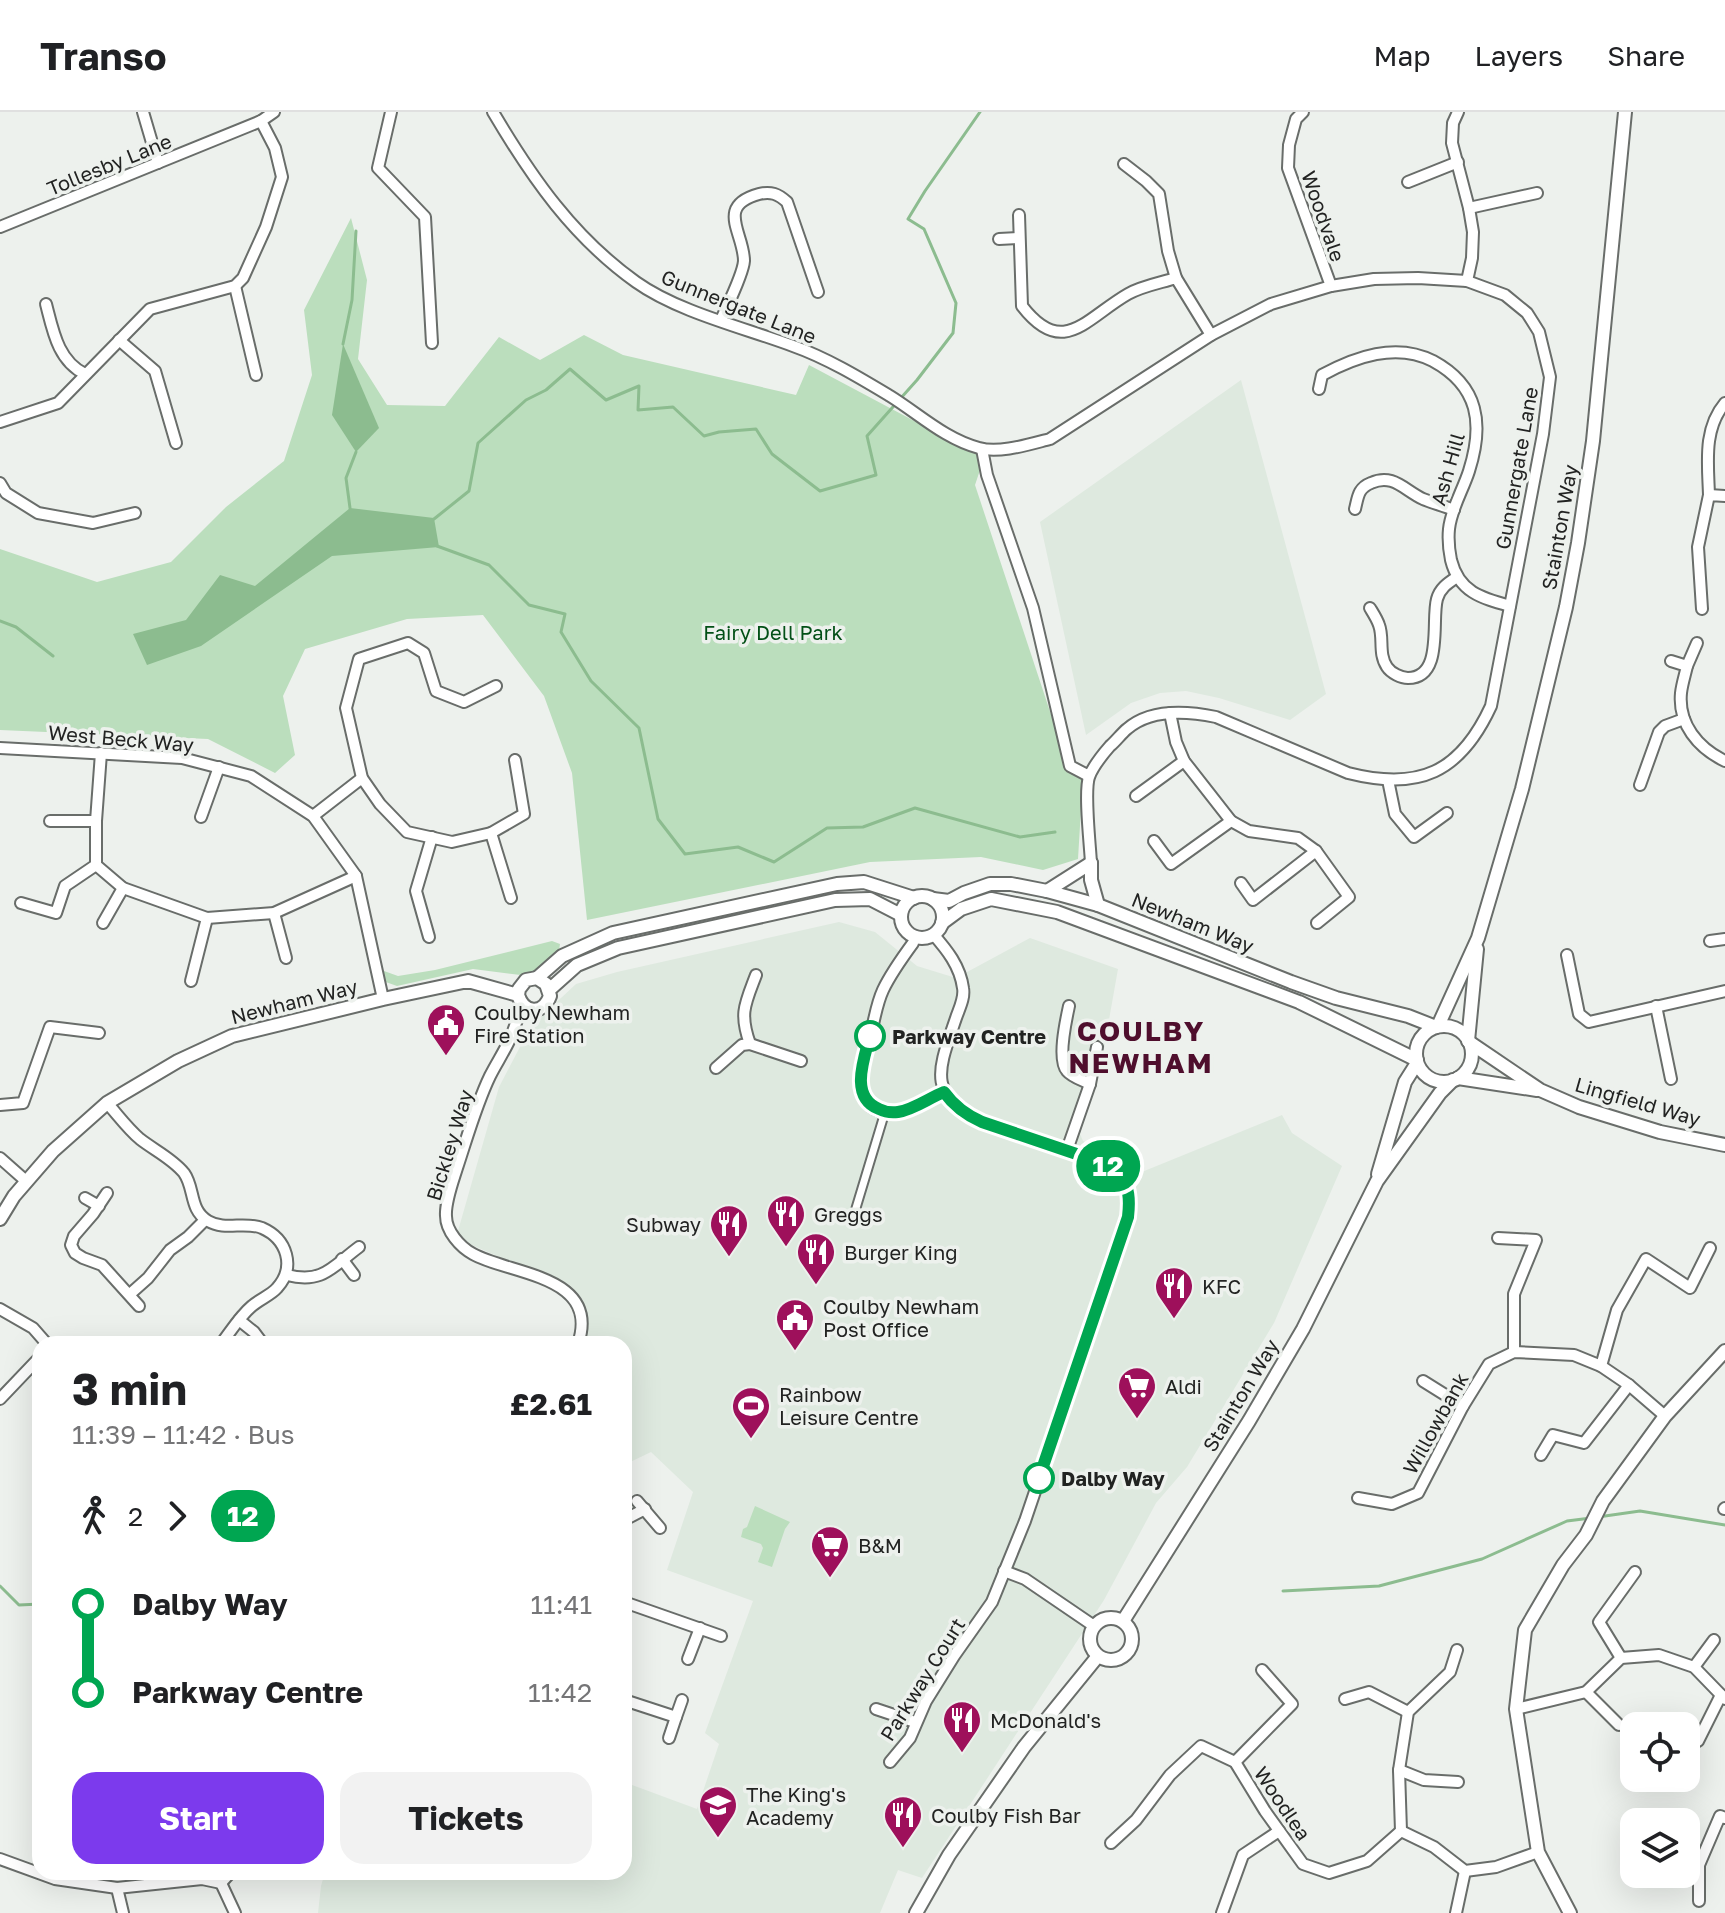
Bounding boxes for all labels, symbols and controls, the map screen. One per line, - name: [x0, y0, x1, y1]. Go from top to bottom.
- text: Transo: [40, 33, 167, 78]
- text: Map: [1373, 39, 1431, 72]
- text: Layers: [1475, 39, 1563, 72]
- text: Share: [1607, 39, 1685, 72]
- street label: Tollesby Lane: [43, 128, 175, 200]
- street label: Woodvale: [1297, 167, 1351, 265]
- street label: Gunnergate Lane: [658, 264, 820, 348]
- street label: Gunnergate Lane: [1490, 385, 1542, 551]
- street label: Ash Hill: [1425, 430, 1469, 508]
- street label: Stainton Way: [1536, 462, 1582, 592]
- park label: Fairy Dell Park: [703, 620, 843, 644]
- street label: West Beck Way: [47, 720, 195, 756]
- street label: Newham Way: [1128, 887, 1258, 957]
- street label: Newham Way: [228, 974, 360, 1028]
- place label: Coulby Newham Fire Station: [474, 1000, 630, 1047]
- public building icon: Coulby Newham Fire Station: [425, 1002, 467, 1057]
- district label: COULBY NEWHAM: [1068, 1014, 1214, 1079]
- marker: Parkway Centre: [855, 1021, 885, 1051]
- place label: Parkway Centre: [892, 1024, 1046, 1048]
- street label: Lingfield Way: [1572, 1072, 1704, 1130]
- street label: Bickley Way: [421, 1086, 477, 1204]
- line badge: 12: [1072, 1140, 1144, 1192]
- text: 12: [1092, 1149, 1124, 1182]
- restaurant icon: Greggs: [765, 1193, 807, 1248]
- place label: Greggs: [814, 1202, 883, 1226]
- restaurant icon: Subway: [708, 1203, 750, 1258]
- place label: Subway: [626, 1212, 701, 1236]
- restaurant icon: Burger King: [795, 1231, 837, 1286]
- place label: Burger King: [844, 1240, 958, 1264]
- restaurant icon: KFC: [1153, 1265, 1195, 1320]
- place label: KFC: [1202, 1274, 1241, 1298]
- place label: Coulby Newham Post Office: [823, 1294, 979, 1341]
- public building icon: Coulby Newham Post Office: [774, 1297, 816, 1352]
- street label: Stainton Way: [1197, 1334, 1283, 1456]
- text: 3 min: [72, 1362, 187, 1415]
- supermarket icon: Aldi: [1116, 1365, 1158, 1420]
- street label: Willowbank: [1397, 1368, 1473, 1478]
- place label: Aldi: [1165, 1374, 1202, 1398]
- place label: Rainbow Leisure Centre: [779, 1382, 919, 1429]
- sports icon: Rainbow Leisure Centre: [730, 1385, 772, 1440]
- text: £2.61: [510, 1386, 592, 1422]
- text: 11:39 – 11:42 · Bus: [72, 1419, 294, 1450]
- marker: Dalby Way: [1024, 1463, 1054, 1493]
- place label: Dalby Way: [1061, 1466, 1165, 1490]
- icon: walk: [72, 1494, 116, 1538]
- icon: forward: [155, 1494, 199, 1538]
- text: 12: [227, 1499, 259, 1532]
- text: 2: [128, 1501, 143, 1532]
- supermarket icon: B&M: [809, 1524, 851, 1579]
- place label: B&M: [858, 1533, 902, 1557]
- text: Dalby Way: [132, 1586, 288, 1622]
- text: 11:41: [531, 1589, 592, 1620]
- street label: Parkway Court: [875, 1613, 969, 1745]
- text: Parkway Centre: [132, 1674, 363, 1710]
- text: 11:42: [528, 1677, 592, 1708]
- restaurant icon: McDonald's: [941, 1699, 983, 1754]
- place label: McDonald's: [990, 1708, 1101, 1732]
- map controls: [1620, 1712, 1700, 1888]
- button: locate: [1620, 1712, 1700, 1792]
- street label: Woodlea: [1250, 1762, 1316, 1844]
- button: Start: [72, 1772, 324, 1864]
- button: Tickets: [340, 1772, 592, 1864]
- place label: The King's Academy: [746, 1782, 846, 1829]
- school or university icon: The King's Academy: [697, 1784, 739, 1839]
- restaurant icon: Coulby Fish Bar: [882, 1794, 924, 1849]
- place label: Coulby Fish Bar: [931, 1803, 1081, 1827]
- button: layers: [1620, 1808, 1700, 1888]

